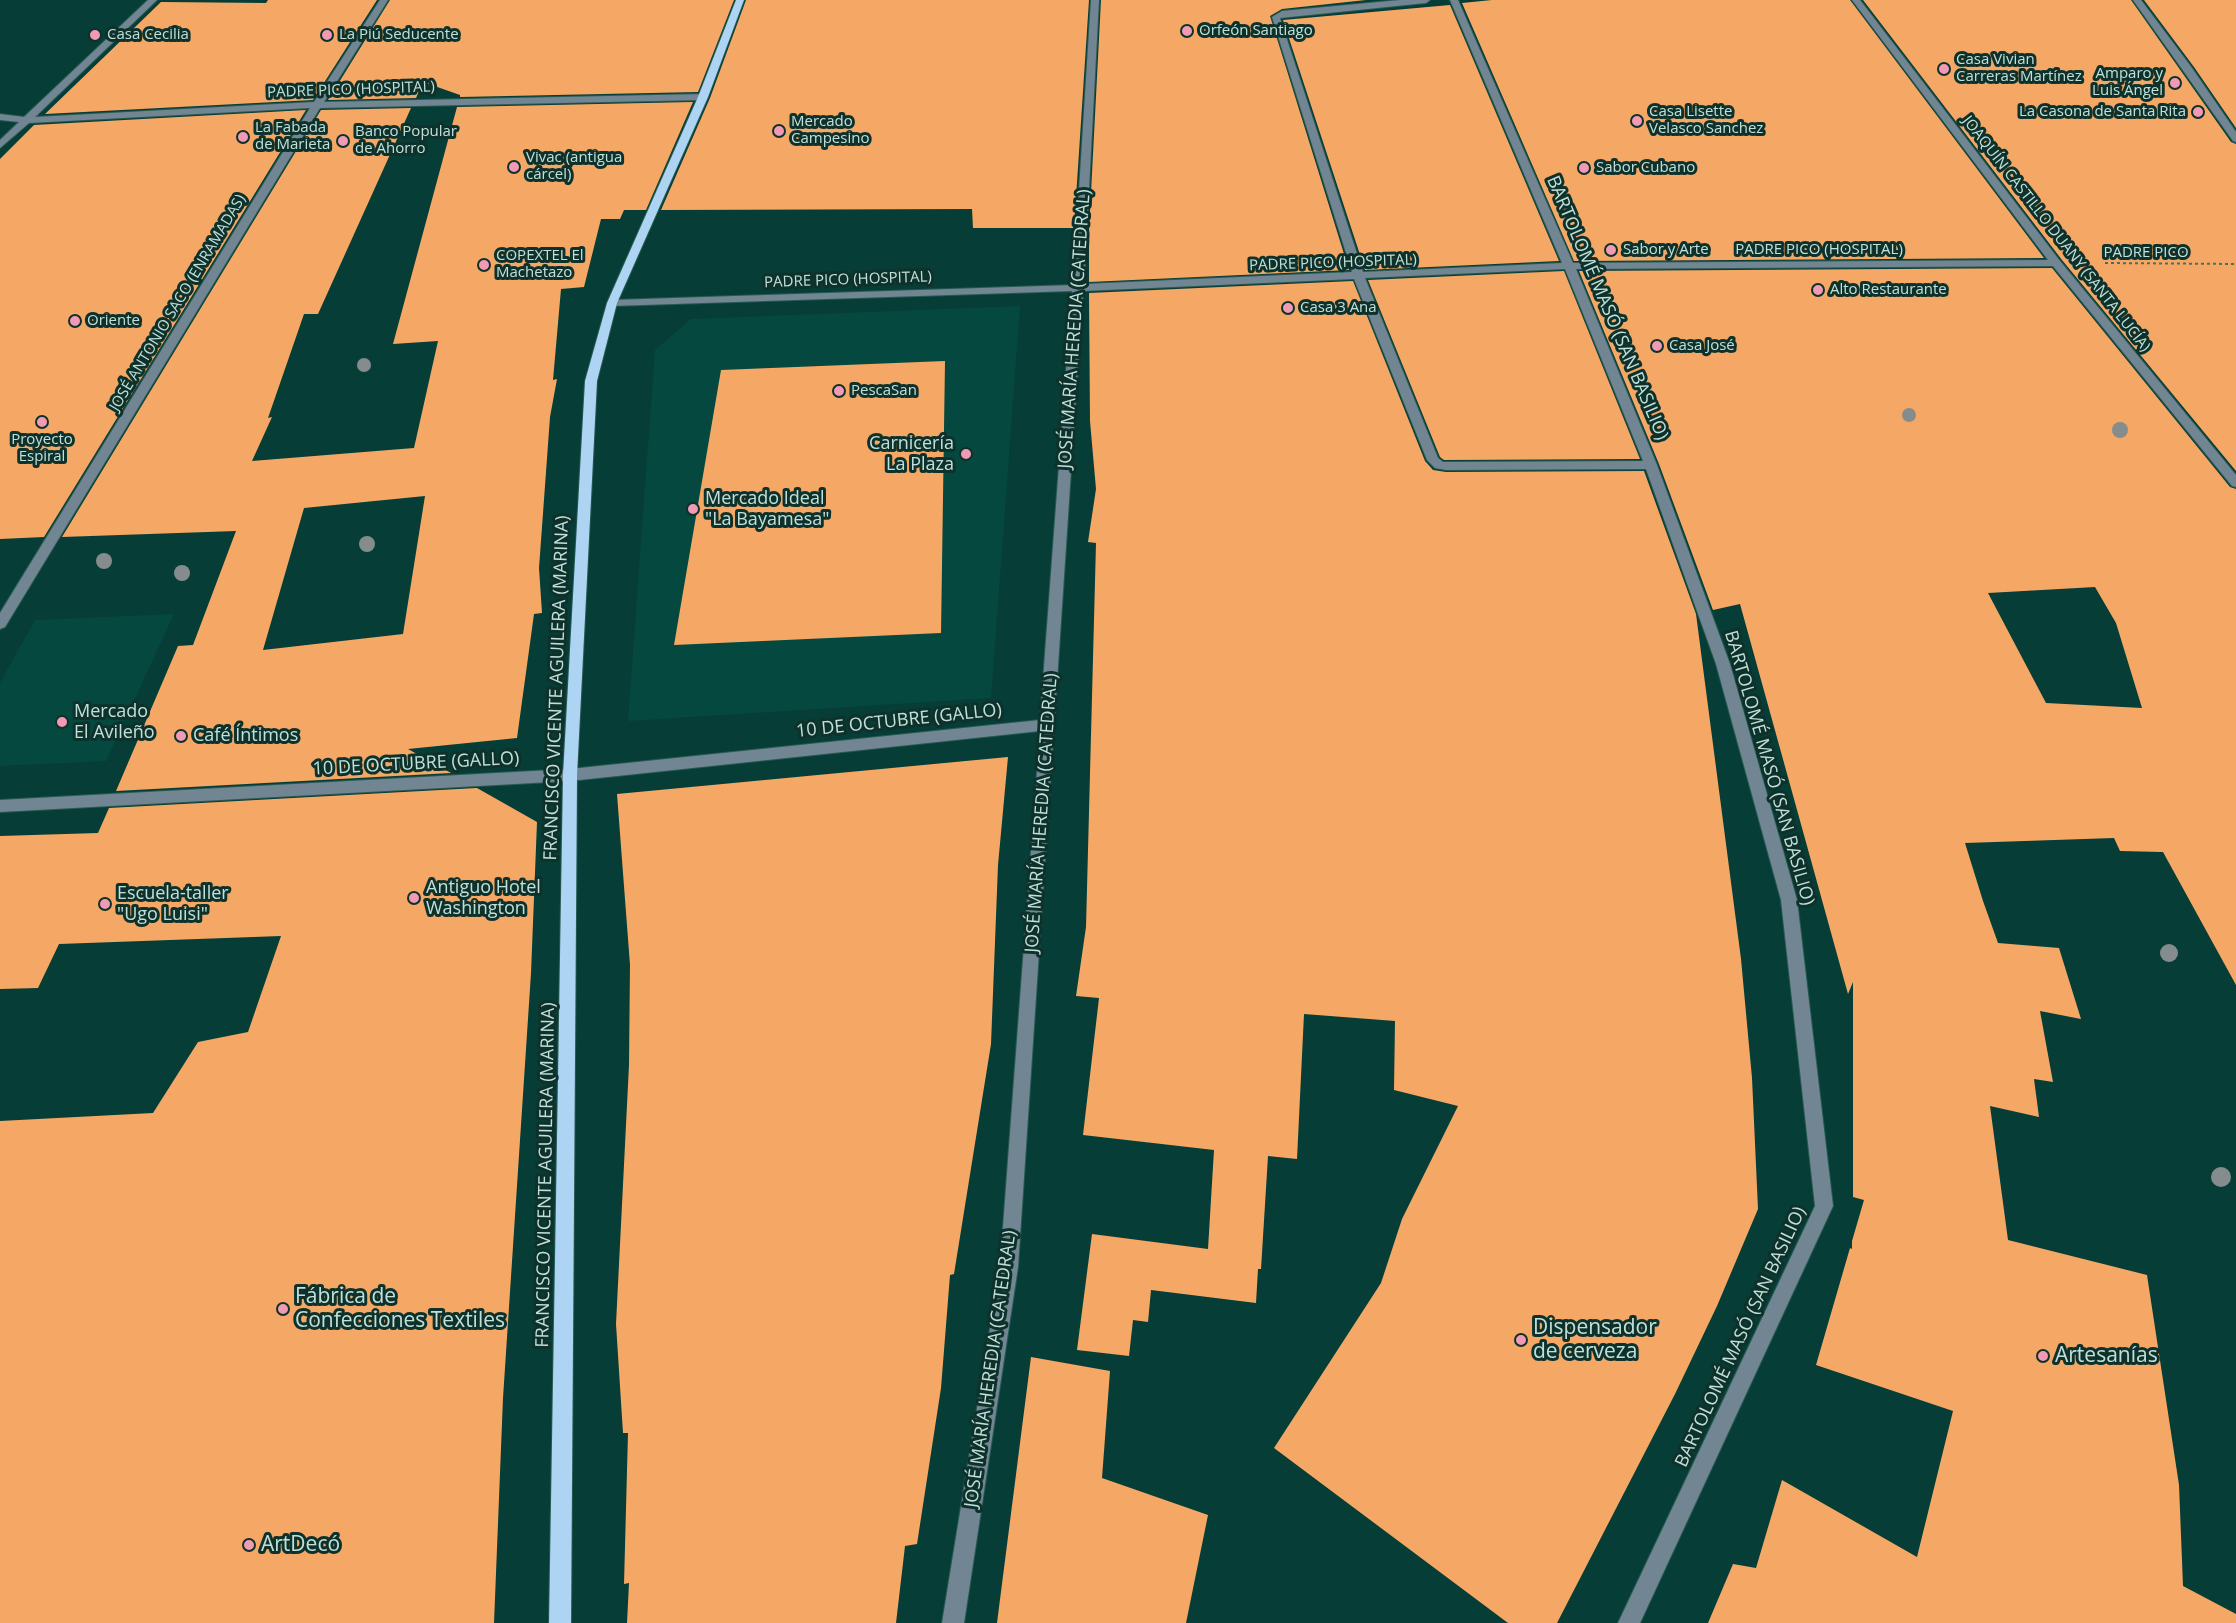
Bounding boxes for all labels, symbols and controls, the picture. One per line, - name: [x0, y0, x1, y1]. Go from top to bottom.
- place label: Orfeón Santiago: [1199, 22, 1313, 40]
- marker: Orfeón Santiago: [1180, 24, 1194, 38]
- place label: Casa Cecilia: [107, 26, 189, 44]
- place label: La Piú Seducente: [339, 26, 459, 44]
- marker: Casa Cecilia: [88, 28, 102, 42]
- marker: La Piú Seducente: [320, 28, 334, 42]
- place label: Casa Vivian Carreras Martínez: [1956, 51, 2082, 86]
- marker: Casa Vivian Carreras Martínez: [1937, 62, 1951, 76]
- place label: Amparo y Luis Ángel: [2092, 65, 2163, 100]
- marker: Amparo y Luis Ángel: [2168, 76, 2182, 90]
- street label: PADRE PICO (HOSPITAL): [267, 78, 435, 102]
- place label: Casa Lisette Velasco Sanchez: [1649, 103, 1763, 138]
- place label: La Casona de Santa Rita: [2019, 103, 2186, 121]
- marker: La Casona de Santa Rita: [2191, 105, 2205, 119]
- place label: Mercado Campesino: [791, 113, 869, 148]
- street label: JOAQUÍN CASTILLO DUANY (SANTA LUCÍA): [1958, 113, 2154, 355]
- marker: Casa Lisette Velasco Sanchez: [1630, 114, 1644, 128]
- place label: La Fabada de Marieta: [255, 119, 330, 154]
- place label: Banco Popular de Ahorro: [355, 123, 457, 158]
- marker: Mercado Campesino: [772, 124, 786, 138]
- marker: La Fabada de Marieta: [236, 130, 250, 144]
- marker: Banco Popular de Ahorro: [336, 134, 350, 148]
- place label: Vivac (antigua cárcel): [526, 149, 622, 184]
- place label: Sabor Cubano: [1596, 159, 1695, 177]
- marker: Vivac (antigua cárcel): [507, 160, 521, 174]
- marker: Sabor Cubano: [1577, 161, 1591, 175]
- street label: BARTOLOMÉ MASÓ (SAN BASILIO): [1541, 173, 1673, 443]
- street label: JOSÉ MARÍA HEREDIA (CATEDRAL): [1054, 189, 1096, 469]
- street label: JOSÉ ANTONIO SACO (ENRAMADAS): [106, 191, 250, 415]
- place label: Sabor y Arte: [1623, 241, 1709, 259]
- street label: PADRE PICO (HOSPITAL): [1735, 241, 1903, 259]
- marker: Sabor y Arte: [1604, 243, 1618, 257]
- street label: PADRE PICO: [2103, 244, 2189, 262]
- place label: COPEXTEL El Machetazo: [496, 247, 584, 282]
- street label: PADRE PICO (HOSPITAL): [1249, 251, 1417, 275]
- marker: COPEXTEL El Machetazo: [477, 258, 491, 272]
- street label: PADRE PICO (HOSPITAL): [764, 268, 932, 292]
- place label: Alto Restaurante: [1830, 281, 1947, 299]
- marker: Alto Restaurante: [1811, 283, 1825, 297]
- place label: Casa 3 Ana: [1300, 299, 1377, 317]
- marker: Casa 3 Ana: [1281, 301, 1295, 315]
- place label: Oriente: [87, 312, 140, 330]
- marker: Oriente: [68, 314, 82, 328]
- place label: Casa José: [1669, 337, 1735, 355]
- marker: Casa José: [1650, 339, 1664, 353]
- place label: PescaSan: [851, 382, 917, 400]
- marker: PescaSan: [832, 384, 846, 398]
- marker: Proyecto Espiral: [35, 415, 49, 429]
- place label: Proyecto Espiral: [11, 431, 73, 466]
- place label: Carnicería La Plaza: [869, 433, 954, 476]
- marker: Carnicería La Plaza: [959, 447, 973, 461]
- place label: Mercado Ideal "La Bayamesa": [705, 488, 829, 530]
- marker: Mercado Ideal "La Bayamesa": [686, 502, 700, 516]
- street label: FRANCISCO VICENTE AGUILERA (MARINA): [540, 515, 574, 861]
- street label: BARTOLOMÉ MASÓ (SAN BASILIO): [1719, 628, 1819, 908]
- street label: JOSÉ MARÍA HEREDIA (CATEDRAL): [1021, 673, 1063, 953]
- street label: 10 DE OCTUBRE (GALLO): [795, 699, 1003, 743]
- place label: Mercado El Avileño: [74, 701, 155, 744]
- marker: Mercado El Avileño: [55, 715, 69, 729]
- place label: Café Íntimos: [193, 725, 298, 747]
- marker: Café Íntimos: [174, 729, 188, 743]
- street label: 10 DE OCTUBRE (GALLO): [312, 748, 520, 780]
- place label: Antiguo Hotel Washington: [426, 877, 541, 920]
- place label: Escuela-taller "Ugo Luisi": [117, 883, 229, 926]
- marker: Antiguo Hotel Washington: [407, 891, 421, 905]
- marker: Escuela-taller "Ugo Luisi": [98, 897, 112, 911]
- street label: FRANCISCO VICENTE AGUILERA (MARINA): [532, 1002, 560, 1348]
- street label: BARTOLOMÉ MASÓ (SAN BASILIO): [1671, 1203, 1811, 1471]
- street label: JOSÉ MARÍA HEREDIA (CATEDRAL): [961, 1229, 1021, 1509]
- place label: Fábrica de Confecciones Textiles: [295, 1284, 505, 1334]
- marker: Fábrica de Confecciones Textiles: [276, 1302, 290, 1316]
- place label: Dispensador de cerveza: [1533, 1315, 1657, 1365]
- marker: Dispensador de cerveza: [1514, 1333, 1528, 1347]
- place label: Artesanías: [2055, 1343, 2158, 1369]
- marker: Artesanías: [2036, 1349, 2050, 1363]
- place label: ArtDecó: [261, 1532, 340, 1558]
- marker: ArtDecó: [242, 1538, 256, 1552]

